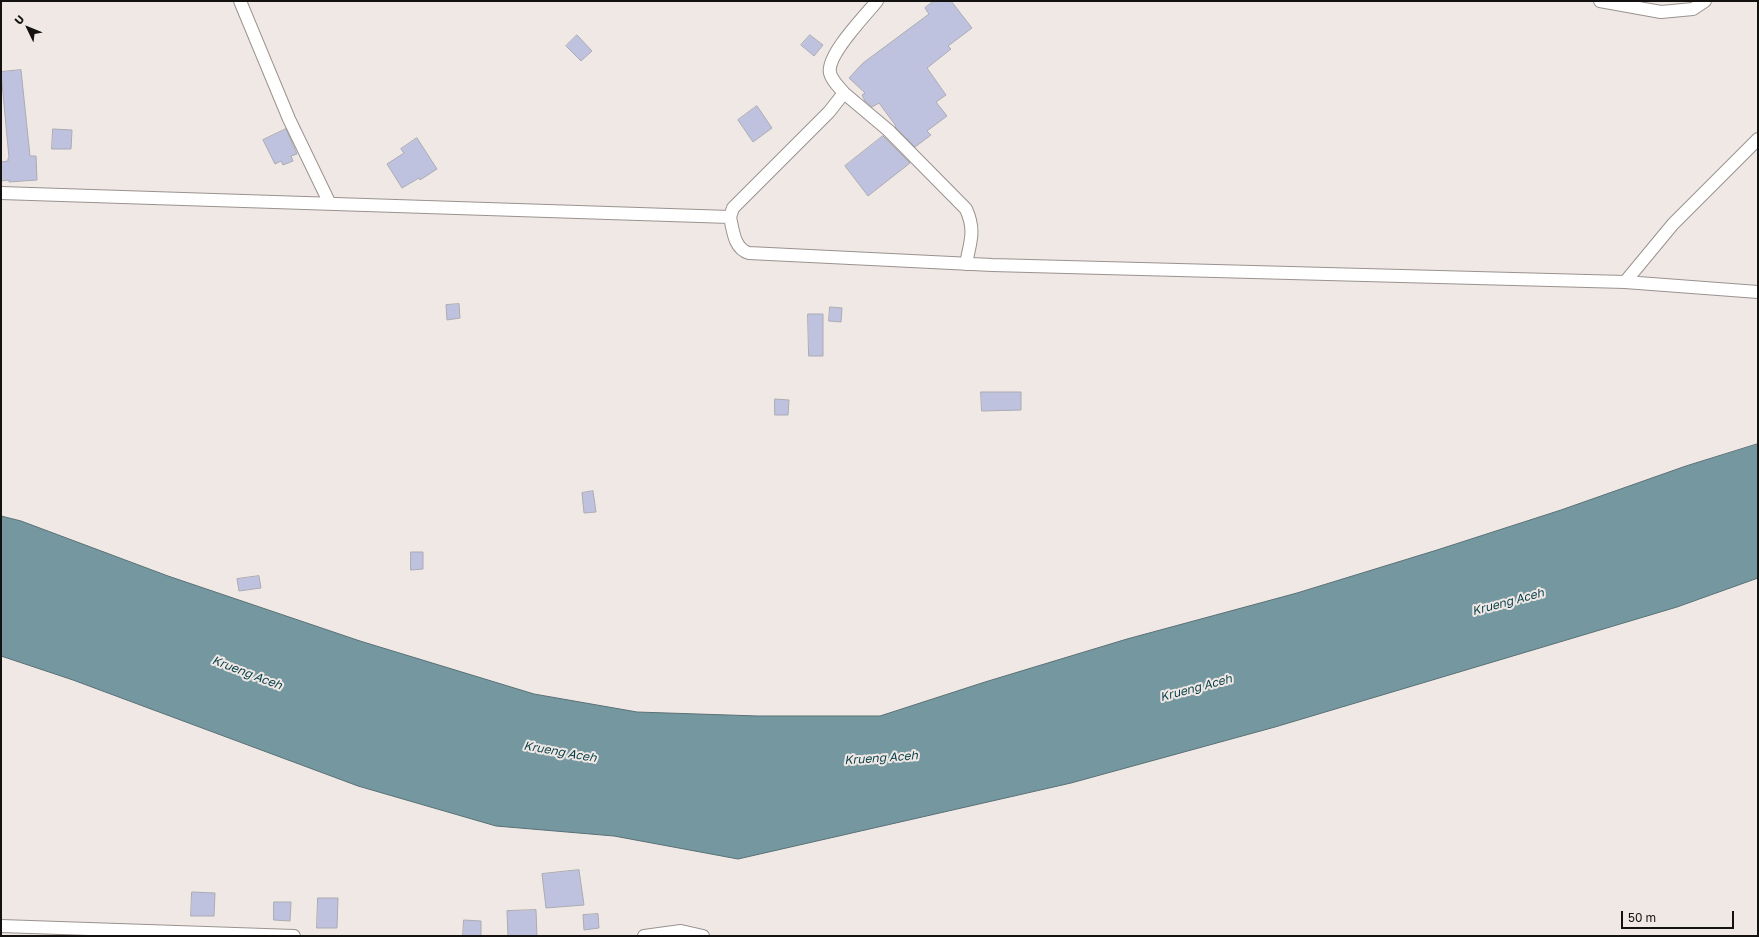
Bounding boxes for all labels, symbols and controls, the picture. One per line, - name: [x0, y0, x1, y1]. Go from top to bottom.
- north arrow: [8, 8, 48, 48]
- text: U: [11, 12, 26, 27]
- water label: Krueng Aceh: [1471, 586, 1545, 618]
- water label: Krueng Aceh: [210, 653, 284, 693]
- water label: Krueng Aceh: [1159, 672, 1233, 704]
- water label: Krueng Aceh: [522, 739, 598, 765]
- water label: Krueng Aceh: [844, 748, 918, 768]
- scale bar: [1623, 903, 1736, 929]
- text: 50 m: [1628, 910, 1656, 925]

